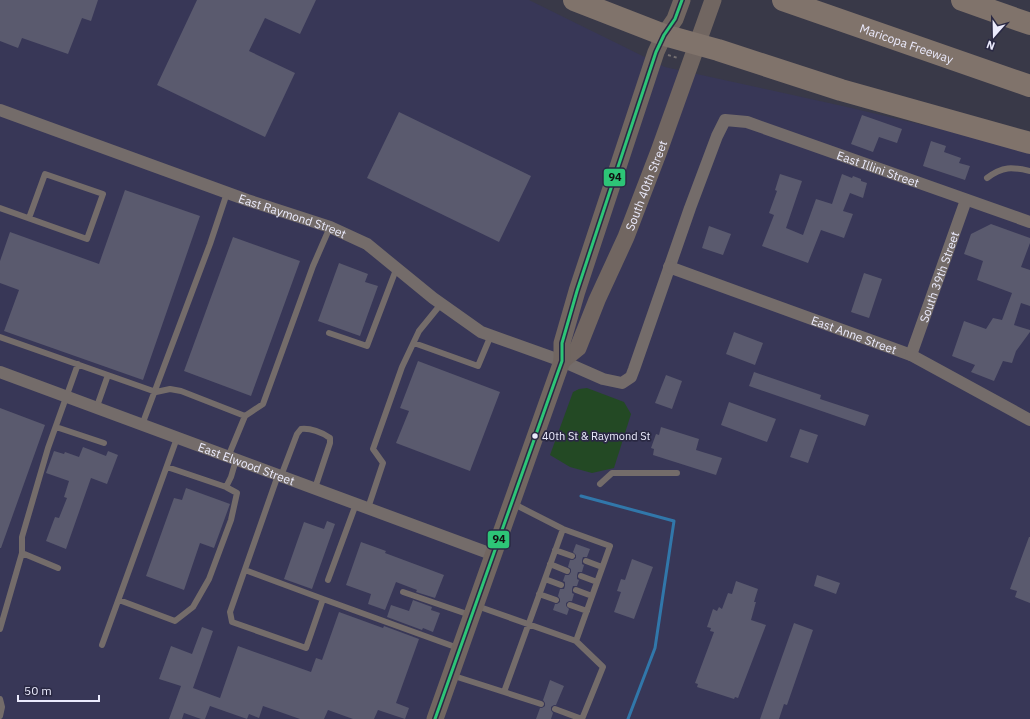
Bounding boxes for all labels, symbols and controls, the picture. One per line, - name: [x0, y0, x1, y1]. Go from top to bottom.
- north arrow: [974, 16, 1014, 56]
- street label: Maricopa Freeway: [858, 20, 955, 66]
- text: N: [984, 37, 997, 53]
- street label: South 40th Street: [622, 138, 670, 233]
- street label: East Illini Street: [835, 147, 921, 190]
- line badge: 94: [603, 168, 626, 187]
- text: 94: [608, 170, 622, 184]
- street label: East Raymond Street: [237, 190, 349, 241]
- street label: South 39th Street: [916, 229, 962, 324]
- street label: East Anne Street: [809, 312, 899, 357]
- place label: 40th St & Raymond St: [542, 429, 651, 443]
- marker: 40th St & Raymond St: [530, 431, 540, 441]
- street label: East Elwood Street: [196, 439, 297, 488]
- line badge: 94: [487, 530, 510, 549]
- text: 94: [492, 532, 506, 546]
- scale bar: [18, 677, 99, 703]
- text: 50 m: [24, 683, 52, 698]

